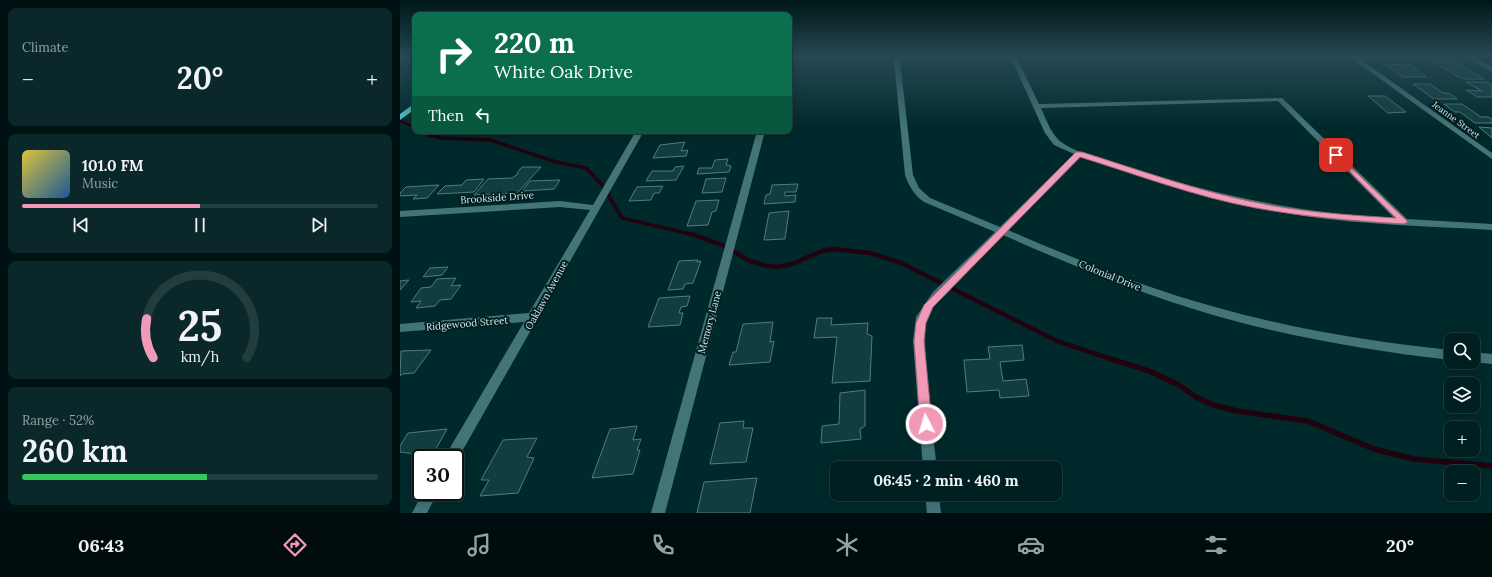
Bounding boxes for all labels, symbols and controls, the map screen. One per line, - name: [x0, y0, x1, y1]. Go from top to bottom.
- text: 220 m: [494, 25, 575, 61]
- icon: right: [428, 28, 480, 80]
- text: Climate: [22, 39, 69, 56]
- text: 20°: [177, 59, 223, 97]
- text: White Oak Drive: [494, 60, 633, 83]
- text: −: [22, 65, 34, 93]
- text: +: [366, 65, 378, 93]
- street label: Jeanne Street: [1429, 98, 1483, 141]
- icon: left: [472, 104, 494, 126]
- text: Then: [428, 106, 464, 125]
- pin: [1319, 138, 1353, 172]
- icon: arrive: [1325, 144, 1347, 166]
- text: 101.0 FM: [82, 156, 144, 175]
- text: Music: [82, 175, 118, 192]
- street label: Brookside Drive: [460, 188, 535, 207]
- icon: previous: [70, 214, 92, 236]
- icon: pause: [189, 214, 211, 236]
- icon: next: [308, 214, 330, 236]
- street label: Colonial Drive: [1077, 257, 1143, 294]
- street label: Oaklawn Avenue: [522, 258, 571, 332]
- street label: Memory Lane: [695, 289, 724, 355]
- text: 25: [178, 298, 222, 351]
- street label: Ridgewood Street: [425, 313, 509, 334]
- map controls: [1444, 333, 1480, 501]
- button: search: [1444, 333, 1480, 369]
- text: km/h: [181, 347, 220, 366]
- button: layers: [1444, 377, 1480, 413]
- position arrow: [905, 403, 947, 445]
- text: Range · 52%: [22, 412, 94, 429]
- button: +: [1444, 421, 1480, 457]
- text: 260 km: [22, 432, 128, 470]
- speed limit sign: 30: [412, 449, 464, 501]
- button: −: [1444, 465, 1480, 501]
- text: 06:45 · 2 min · 460 m: [873, 471, 1019, 490]
- icon: directions: [281, 531, 309, 559]
- icon: music: [465, 531, 493, 559]
- icon: phone: [649, 531, 677, 559]
- icon: climate: [833, 531, 861, 559]
- icon: car: [1017, 531, 1045, 559]
- icon: filters: [1202, 531, 1230, 559]
- text: 06:43: [78, 534, 124, 557]
- text: 20°: [1386, 534, 1414, 557]

